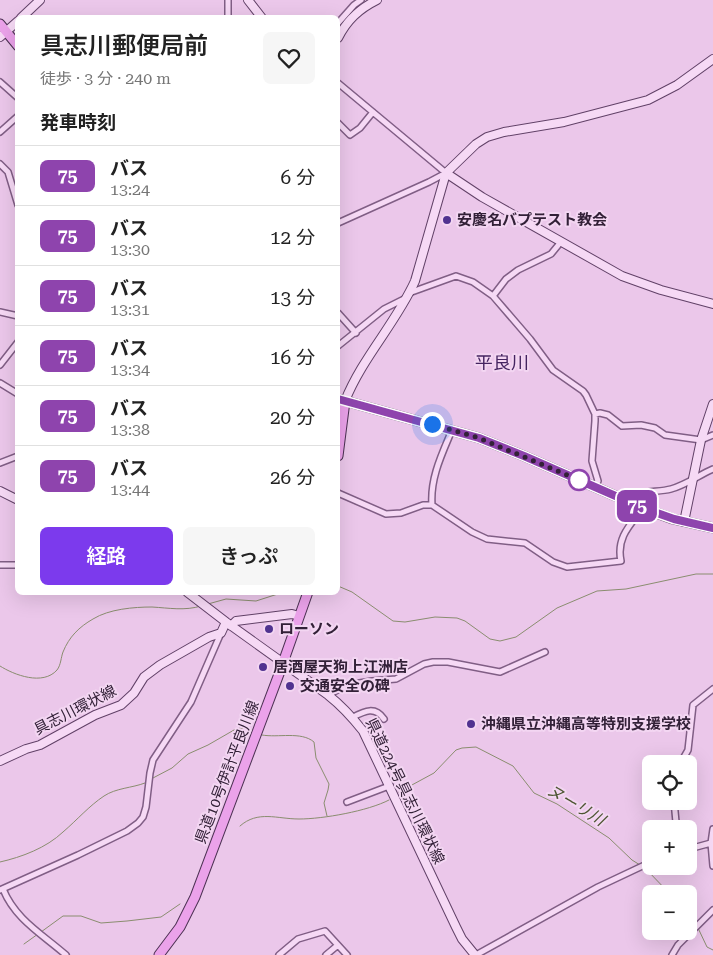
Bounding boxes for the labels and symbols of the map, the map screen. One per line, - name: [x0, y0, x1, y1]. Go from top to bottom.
- place label: 安慶名バプテスト教会: [457, 211, 607, 229]
- marker: 安慶名バプテスト教会: [441, 214, 453, 226]
- district label: 平良川: [475, 352, 529, 373]
- your location: [420, 412, 445, 437]
- unlabelled marker: [568, 469, 590, 491]
- line badge: 75: [614, 490, 660, 522]
- place label: ローソン: [279, 620, 339, 638]
- marker: ローソン: [263, 623, 275, 635]
- place label: 居酒屋天狗上江洲店: [273, 658, 408, 676]
- marker: 居酒屋天狗上江洲店: [257, 661, 269, 673]
- place label: 交通安全の碑: [300, 677, 390, 695]
- marker: 交通安全の碑: [284, 680, 296, 692]
- street label: 具志川環状線: [31, 682, 119, 738]
- street label: 県道10号伊計平良川線: [191, 698, 263, 846]
- street label: 県道224号具志川環状線: [362, 715, 448, 867]
- place label: 沖縄県立沖縄高等特別支援学校: [481, 715, 691, 733]
- marker: 沖縄県立沖縄高等特別支援学校: [465, 718, 477, 730]
- water label: ヌーリ川: [544, 780, 610, 831]

